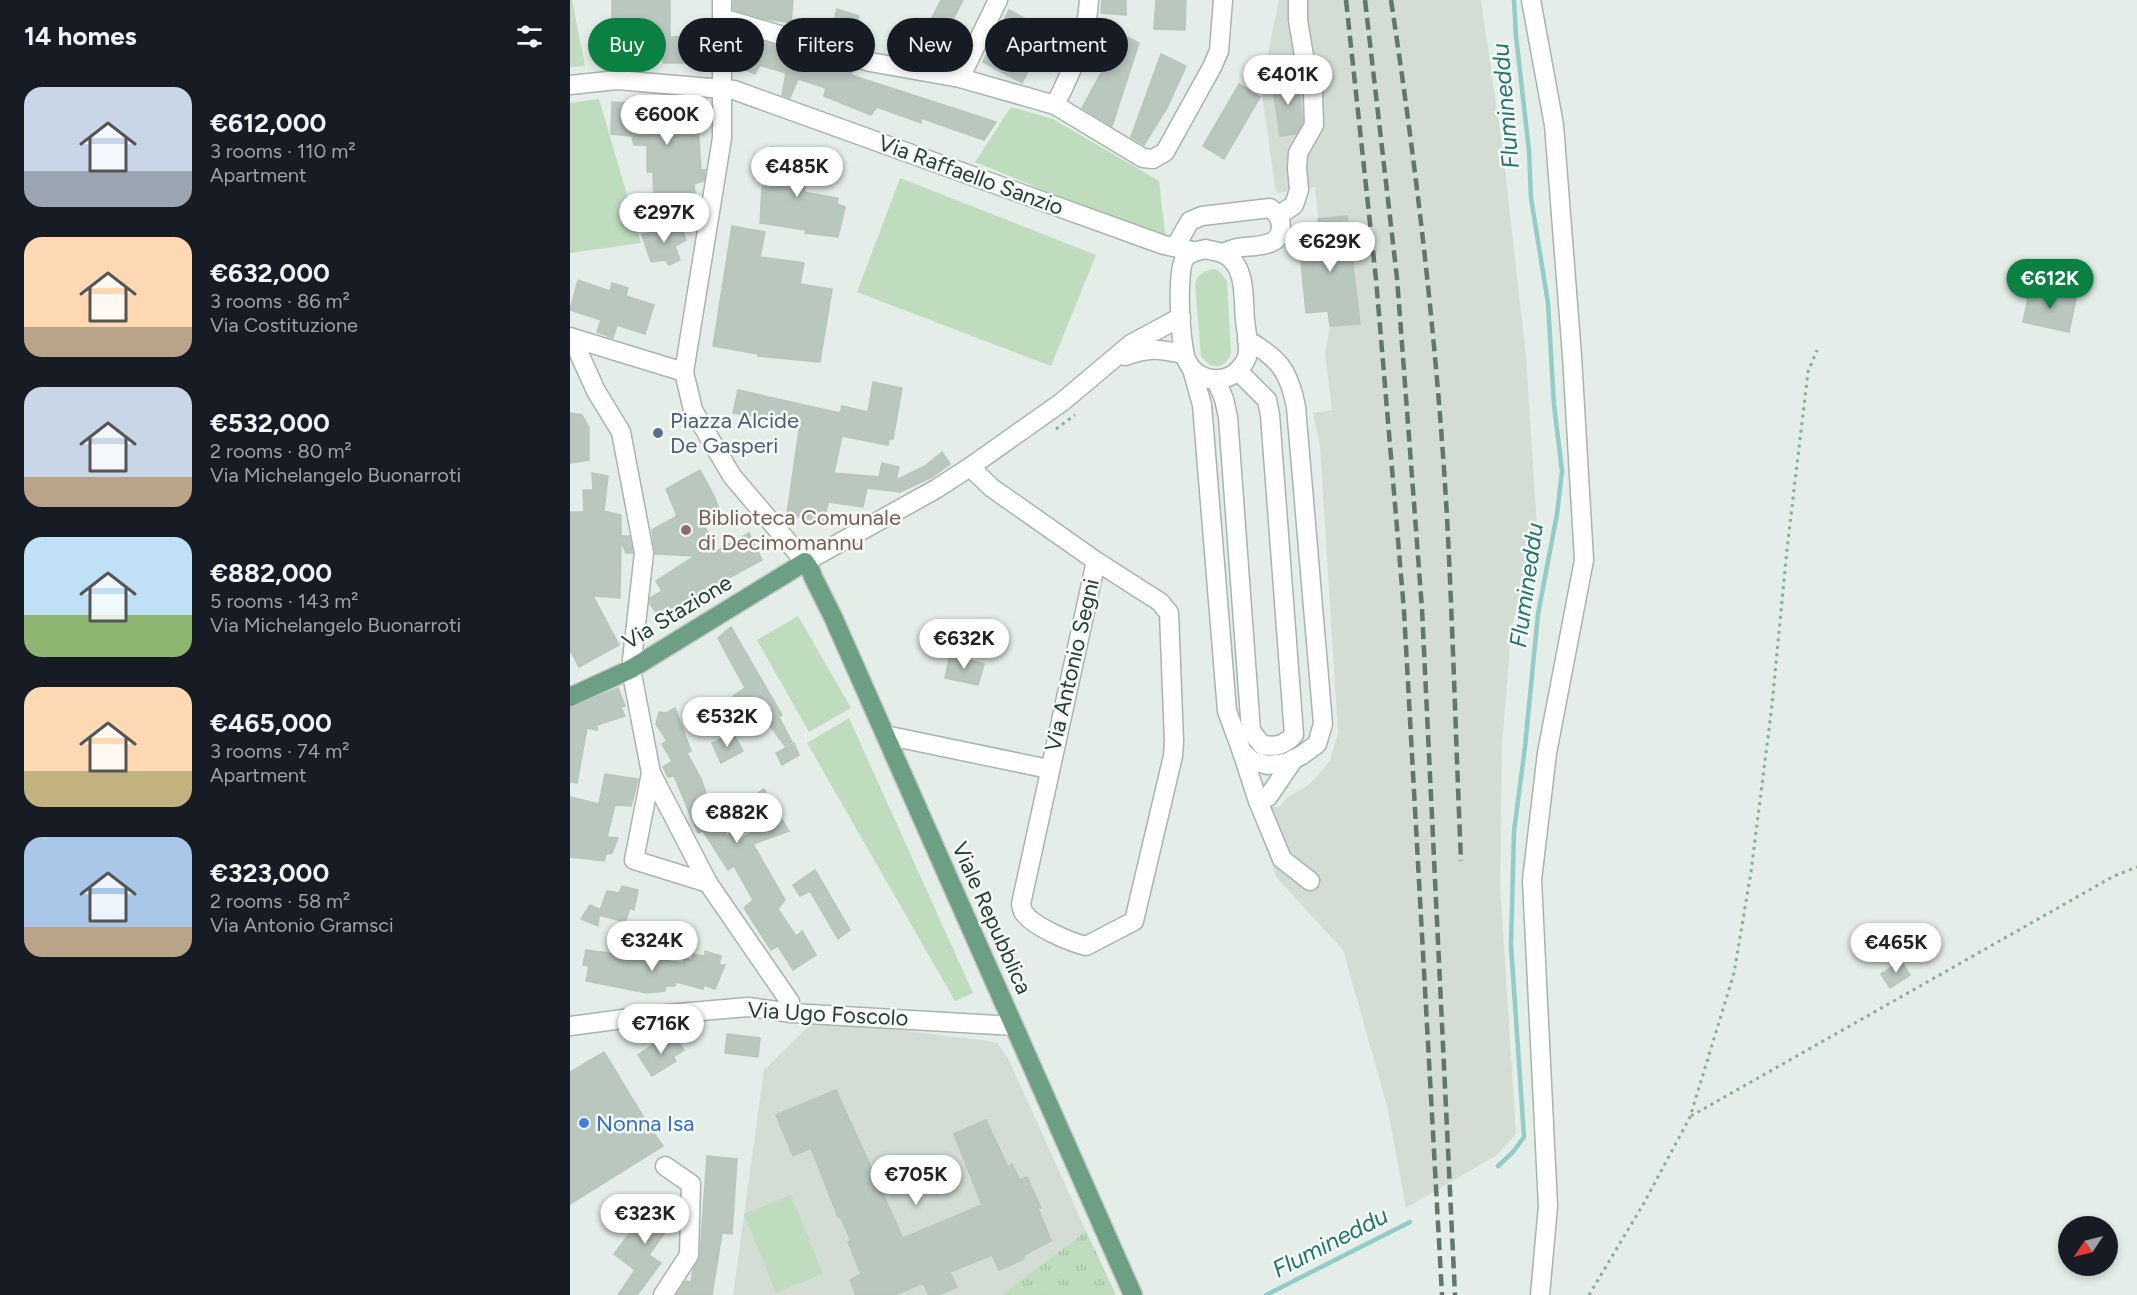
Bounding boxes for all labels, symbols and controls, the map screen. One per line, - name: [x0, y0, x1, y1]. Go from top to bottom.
- chip: Buy: [588, 18, 666, 72]
- chip: Rent: [678, 18, 764, 72]
- chip: Filters: [776, 18, 875, 72]
- chip: New: [887, 18, 973, 72]
- chip: Apartment: [985, 18, 1128, 72]
- text: 14 homes: [24, 20, 137, 52]
- icon: filters: [513, 20, 546, 53]
- water label: Flumineddu: [1485, 42, 1525, 170]
- pin: €401K: [1246, 55, 1330, 106]
- text: €401K: [1257, 62, 1319, 86]
- pin: €600K: [625, 95, 709, 146]
- text: €600K: [635, 102, 699, 126]
- text: €612,000: [210, 107, 326, 139]
- icon: home: [72, 111, 144, 183]
- street label: Via Raffaello Sanzio: [875, 129, 1067, 221]
- text: 3 rooms · 110 m²: [210, 139, 356, 163]
- pin: €485K: [755, 147, 839, 198]
- text: €485K: [765, 154, 829, 178]
- text: Apartment: [210, 163, 307, 187]
- pin: €297K: [622, 193, 706, 244]
- text: €297K: [633, 200, 695, 224]
- pin: €629K: [1288, 222, 1372, 273]
- text: €629K: [1299, 229, 1361, 253]
- text: €632,000: [210, 257, 330, 289]
- pin: €612K: [2008, 259, 2092, 310]
- icon: home: [72, 261, 144, 333]
- text: €612K: [2021, 266, 2079, 290]
- text: 3 rooms · 86 m²: [210, 289, 350, 313]
- text: Via Costituzione: [210, 313, 358, 337]
- text: €532,000: [210, 407, 330, 439]
- place label: Piazza Alcide De Gasperi: [670, 407, 799, 459]
- icon: home: [72, 411, 144, 483]
- marker: Piazza Alcide De Gasperi: [651, 426, 665, 440]
- text: 2 rooms · 80 m²: [210, 439, 352, 463]
- text: Via Michelangelo Buonarroti: [210, 463, 461, 487]
- place label: Biblioteca Comunale di Decimomannu: [698, 504, 901, 556]
- water label: Flumineddu: [1503, 521, 1549, 649]
- marker: Biblioteca Comunale di Decimomannu: [679, 523, 693, 537]
- text: €882,000: [210, 557, 332, 589]
- icon: home: [72, 561, 144, 633]
- street label: Via Stazione: [617, 569, 737, 655]
- street label: Via Antonio Segni: [1039, 576, 1105, 754]
- text: 5 rooms · 143 m²: [210, 589, 358, 613]
- text: Via Michelangelo Buonarroti: [210, 613, 461, 637]
- pin: €632K: [922, 619, 1006, 670]
- text: €632K: [933, 626, 995, 650]
- pin: €532K: [685, 697, 769, 748]
- text: €532K: [696, 704, 758, 728]
- text: €465,000: [210, 707, 332, 739]
- icon: home: [72, 711, 144, 783]
- text: 3 rooms · 74 m²: [210, 739, 349, 763]
- text: Apartment: [210, 763, 307, 787]
- pin: €882K: [695, 793, 779, 844]
- text: €882K: [705, 800, 769, 824]
- street label: Viale Repubblica: [946, 838, 1038, 998]
- text: €323,000: [210, 857, 329, 889]
- icon: home: [72, 861, 144, 933]
- text: 2 rooms · 58 m²: [210, 889, 350, 913]
- text: Via Antonio Gramsci: [210, 913, 394, 937]
- pin: €324K: [610, 921, 694, 972]
- pin: €465K: [1854, 923, 1938, 974]
- text: €324K: [621, 928, 683, 952]
- text: €465K: [1864, 930, 1928, 954]
- street label: Via Ugo Foscolo: [747, 996, 909, 1032]
- pin: €716K: [619, 1004, 703, 1055]
- text: €716K: [632, 1011, 690, 1035]
- place label: Nonna Isa: [596, 1110, 694, 1137]
- marker: Nonna Isa: [577, 1116, 591, 1130]
- pin: €705K: [874, 1155, 958, 1206]
- text: €705K: [885, 1162, 947, 1186]
- pin: €323K: [603, 1194, 687, 1245]
- text: €323K: [614, 1201, 676, 1225]
- water label: Flumineddu: [1267, 1201, 1393, 1283]
- north arrow: [2058, 1216, 2118, 1276]
- map controls: [2058, 1216, 2118, 1276]

